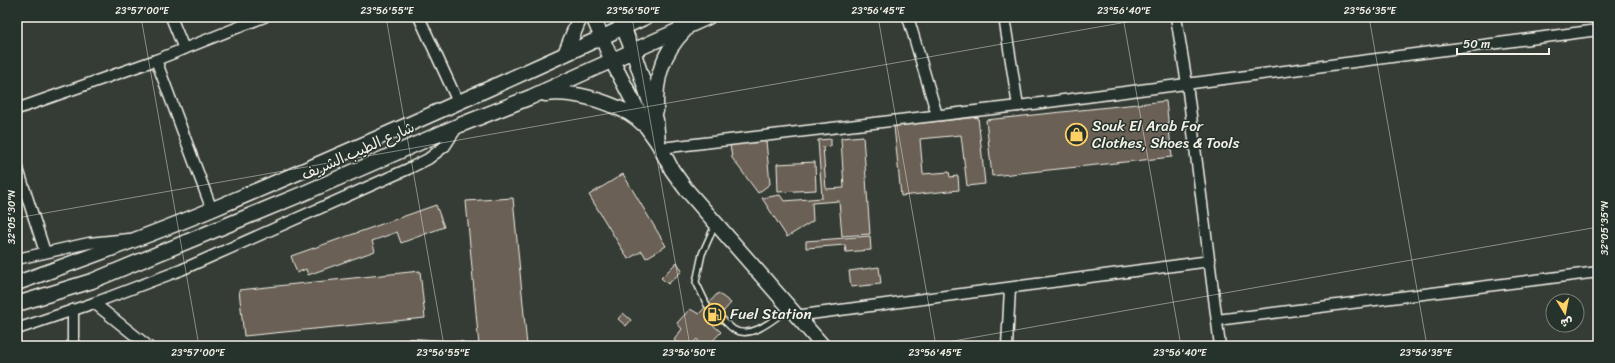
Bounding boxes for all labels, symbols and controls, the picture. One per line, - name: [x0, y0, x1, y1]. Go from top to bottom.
- text: 23°57'00"E: [115, 2, 170, 20]
- text: 23°56'55"E: [361, 2, 415, 20]
- text: 23°56'50"E: [606, 2, 661, 20]
- text: 23°56'45"E: [851, 2, 906, 20]
- text: 23°56'40"E: [1097, 2, 1152, 20]
- text: 23°56'35"E: [1344, 2, 1398, 20]
- scale bar: [1457, 30, 1549, 56]
- text: 50 m: [1463, 33, 1490, 55]
- place label: Souk El Arab For Clothes, Shoes & Tools: [1092, 113, 1239, 156]
- street label: شارع الطيب الشريف: [297, 114, 419, 188]
- shop icon: Souk El Arab For Clothes, Shoes & Tools: [1064, 122, 1090, 148]
- text: 32°05'30"N: [3, 190, 21, 244]
- text: 32°05'35"N: [1596, 201, 1614, 255]
- north arrow: [1545, 293, 1585, 333]
- fuel station icon: Fuel Station: [701, 301, 727, 327]
- place label: Fuel Station: [730, 301, 812, 327]
- text: ش: [1559, 312, 1574, 333]
- text: 23°57'00"E: [171, 344, 226, 362]
- text: 23°56'55"E: [417, 344, 471, 362]
- text: 23°56'50"E: [662, 344, 717, 362]
- text: 23°56'45"E: [908, 344, 963, 362]
- text: 23°56'40"E: [1153, 344, 1208, 362]
- text: 23°56'35"E: [1400, 344, 1454, 362]

